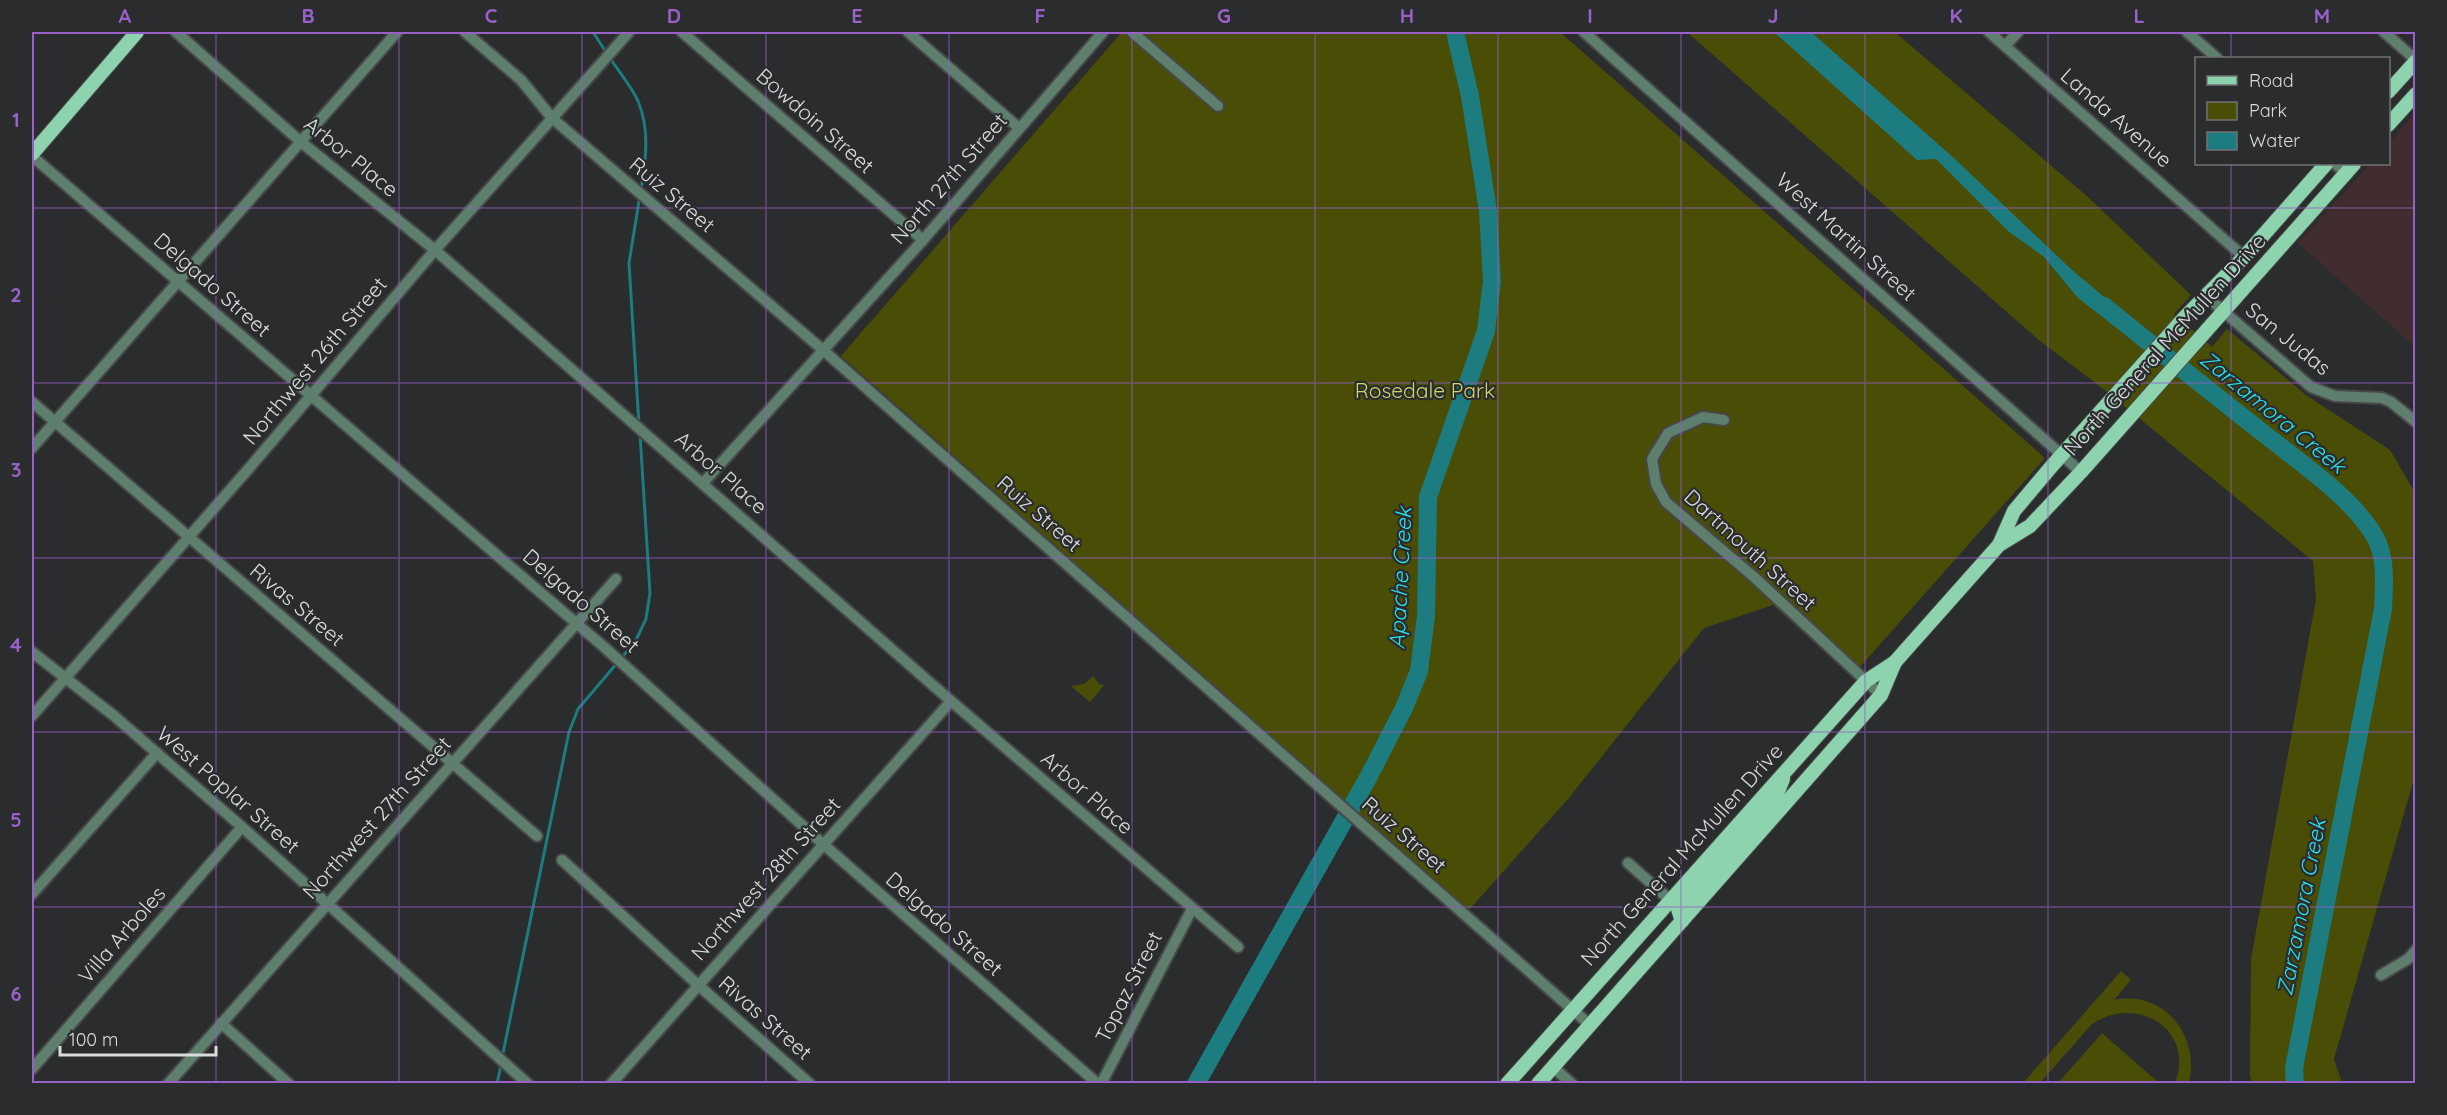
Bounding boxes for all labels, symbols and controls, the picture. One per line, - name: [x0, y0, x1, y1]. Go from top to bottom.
- text: A: [119, 3, 132, 28]
- text: B: [301, 3, 315, 28]
- text: C: [485, 3, 498, 28]
- text: D: [667, 3, 681, 28]
- text: E: [851, 3, 863, 28]
- text: F: [1034, 3, 1046, 28]
- text: G: [1217, 3, 1231, 28]
- text: H: [1400, 3, 1414, 28]
- text: I: [1587, 3, 1593, 28]
- text: J: [1767, 3, 1779, 28]
- text: K: [1949, 3, 1963, 28]
- text: L: [2133, 3, 2145, 28]
- text: M: [2314, 3, 2330, 28]
- legend: [2195, 57, 2390, 165]
- street label: Bowdoin Street: [752, 62, 880, 178]
- street label: Landa Avenue: [2056, 62, 2178, 173]
- text: Road: [2249, 69, 2294, 92]
- text: Park: [2249, 99, 2287, 122]
- text: 1: [12, 107, 20, 132]
- street label: North 27th Street: [884, 108, 1012, 249]
- street label: Arbor Place: [299, 110, 404, 202]
- text: Water: [2249, 129, 2300, 152]
- street label: Ruiz Street: [625, 151, 721, 237]
- street label: West Martin Street: [1771, 167, 1922, 306]
- street label: Delgado Street: [149, 227, 276, 342]
- street label: North General McMullen Drive: [2058, 228, 2271, 461]
- street label: Northwest 26th Street: [237, 271, 392, 449]
- text: 2: [10, 282, 22, 307]
- street label: San Judas: [2241, 296, 2336, 380]
- water label: Zarzamora Creek: [2194, 345, 2353, 481]
- park label: Rosedale Park: [1355, 377, 1495, 403]
- street label: Arbor Place: [670, 425, 773, 519]
- text: 3: [11, 457, 21, 482]
- street label: Ruiz Street: [992, 469, 1087, 557]
- street label: Dartmouth Street: [1679, 483, 1822, 615]
- water label: Apache Creek: [1382, 504, 1418, 650]
- street label: Delgado Street: [518, 543, 645, 658]
- street label: Rivas Street: [245, 557, 350, 651]
- text: 4: [10, 632, 22, 657]
- street label: West Poplar Street: [152, 720, 305, 858]
- street label: Northwest 27th Street: [296, 731, 456, 904]
- street label: North General McMullen Drive: [1575, 738, 1788, 971]
- street label: Arbor Place: [1036, 745, 1139, 839]
- street label: Ruiz Street: [1357, 790, 1452, 878]
- street label: Northwest 28th Street: [685, 791, 845, 965]
- text: 5: [10, 807, 22, 832]
- water label: Zarzamora Creek: [2270, 814, 2332, 998]
- street label: Delgado Street: [881, 866, 1008, 981]
- street label: Villa Arboles: [72, 881, 170, 988]
- street label: Topaz Street: [1089, 927, 1167, 1047]
- street label: Rivas Street: [714, 970, 818, 1065]
- text: 6: [10, 981, 22, 1006]
- scale bar: [60, 1019, 216, 1057]
- text: 100 m: [69, 1028, 118, 1051]

